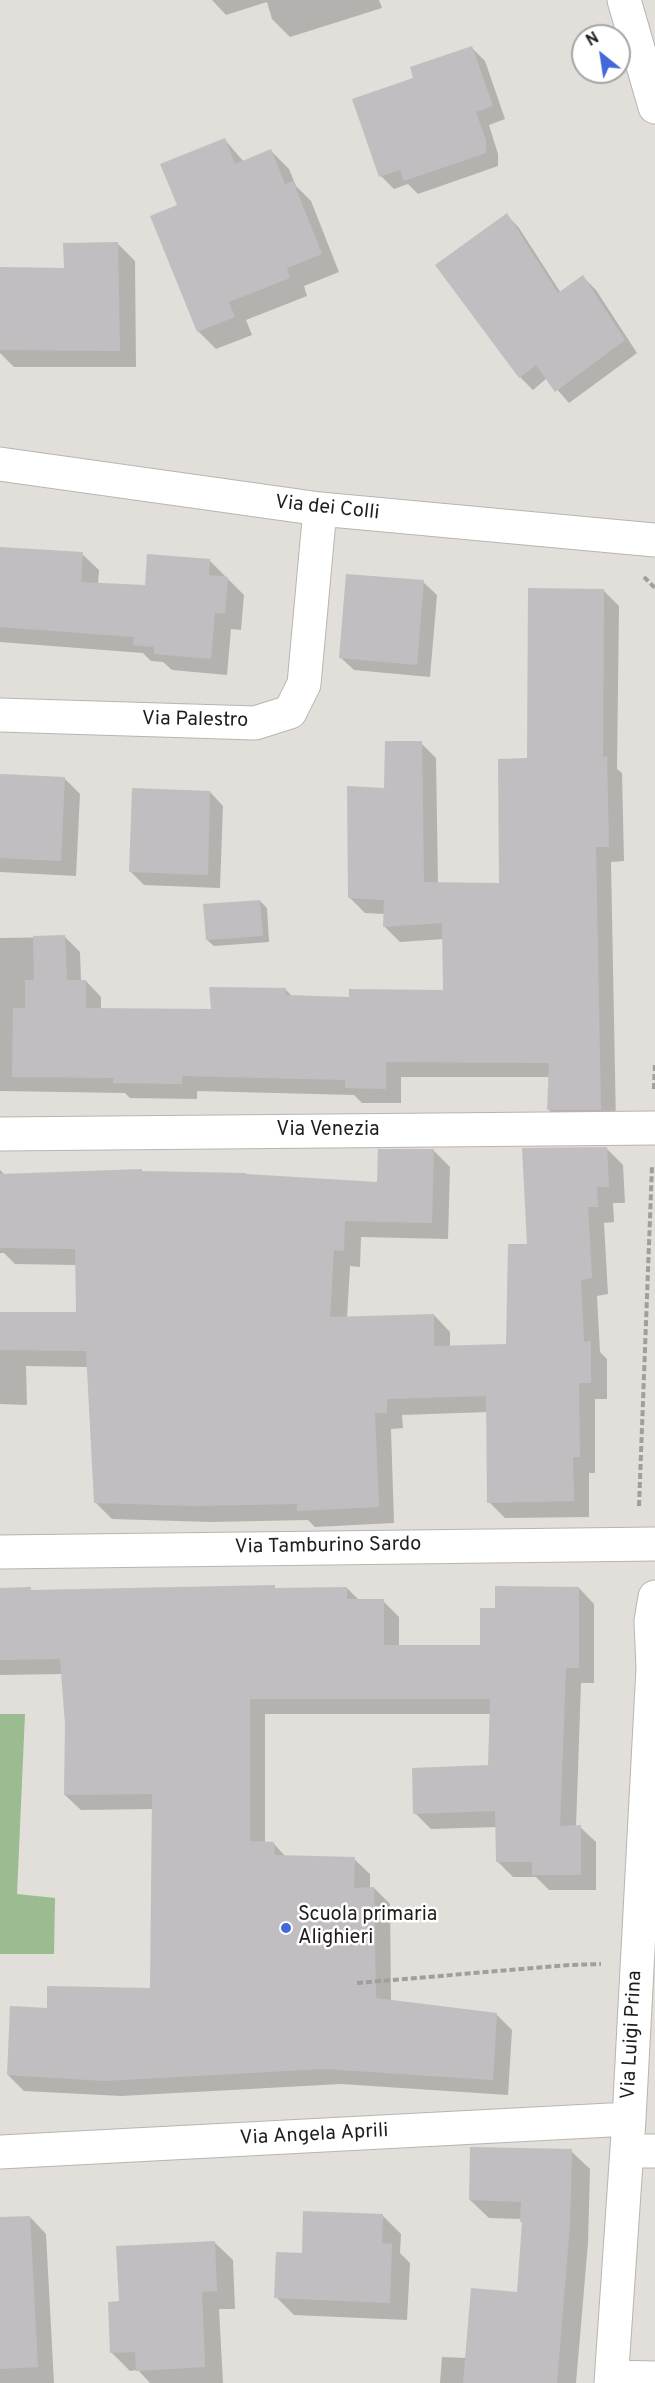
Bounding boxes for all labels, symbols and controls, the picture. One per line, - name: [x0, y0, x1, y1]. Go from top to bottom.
- north arrow: [571, 24, 631, 84]
- text: N: [583, 29, 603, 52]
- street label: Via dei Colli: [274, 492, 380, 526]
- street label: Via Palestro: [142, 708, 248, 734]
- street label: Via Venezia: [276, 1119, 380, 1143]
- street label: Via Tamburino Sardo: [234, 1533, 422, 1561]
- place label: Scuola primaria Alighieri: [298, 1904, 437, 1951]
- marker: Scuola primaria Alighieri: [279, 1921, 293, 1935]
- street label: Via Luigi Prina: [618, 1970, 648, 2100]
- street label: Via Angela Aprili: [239, 2120, 389, 2152]

